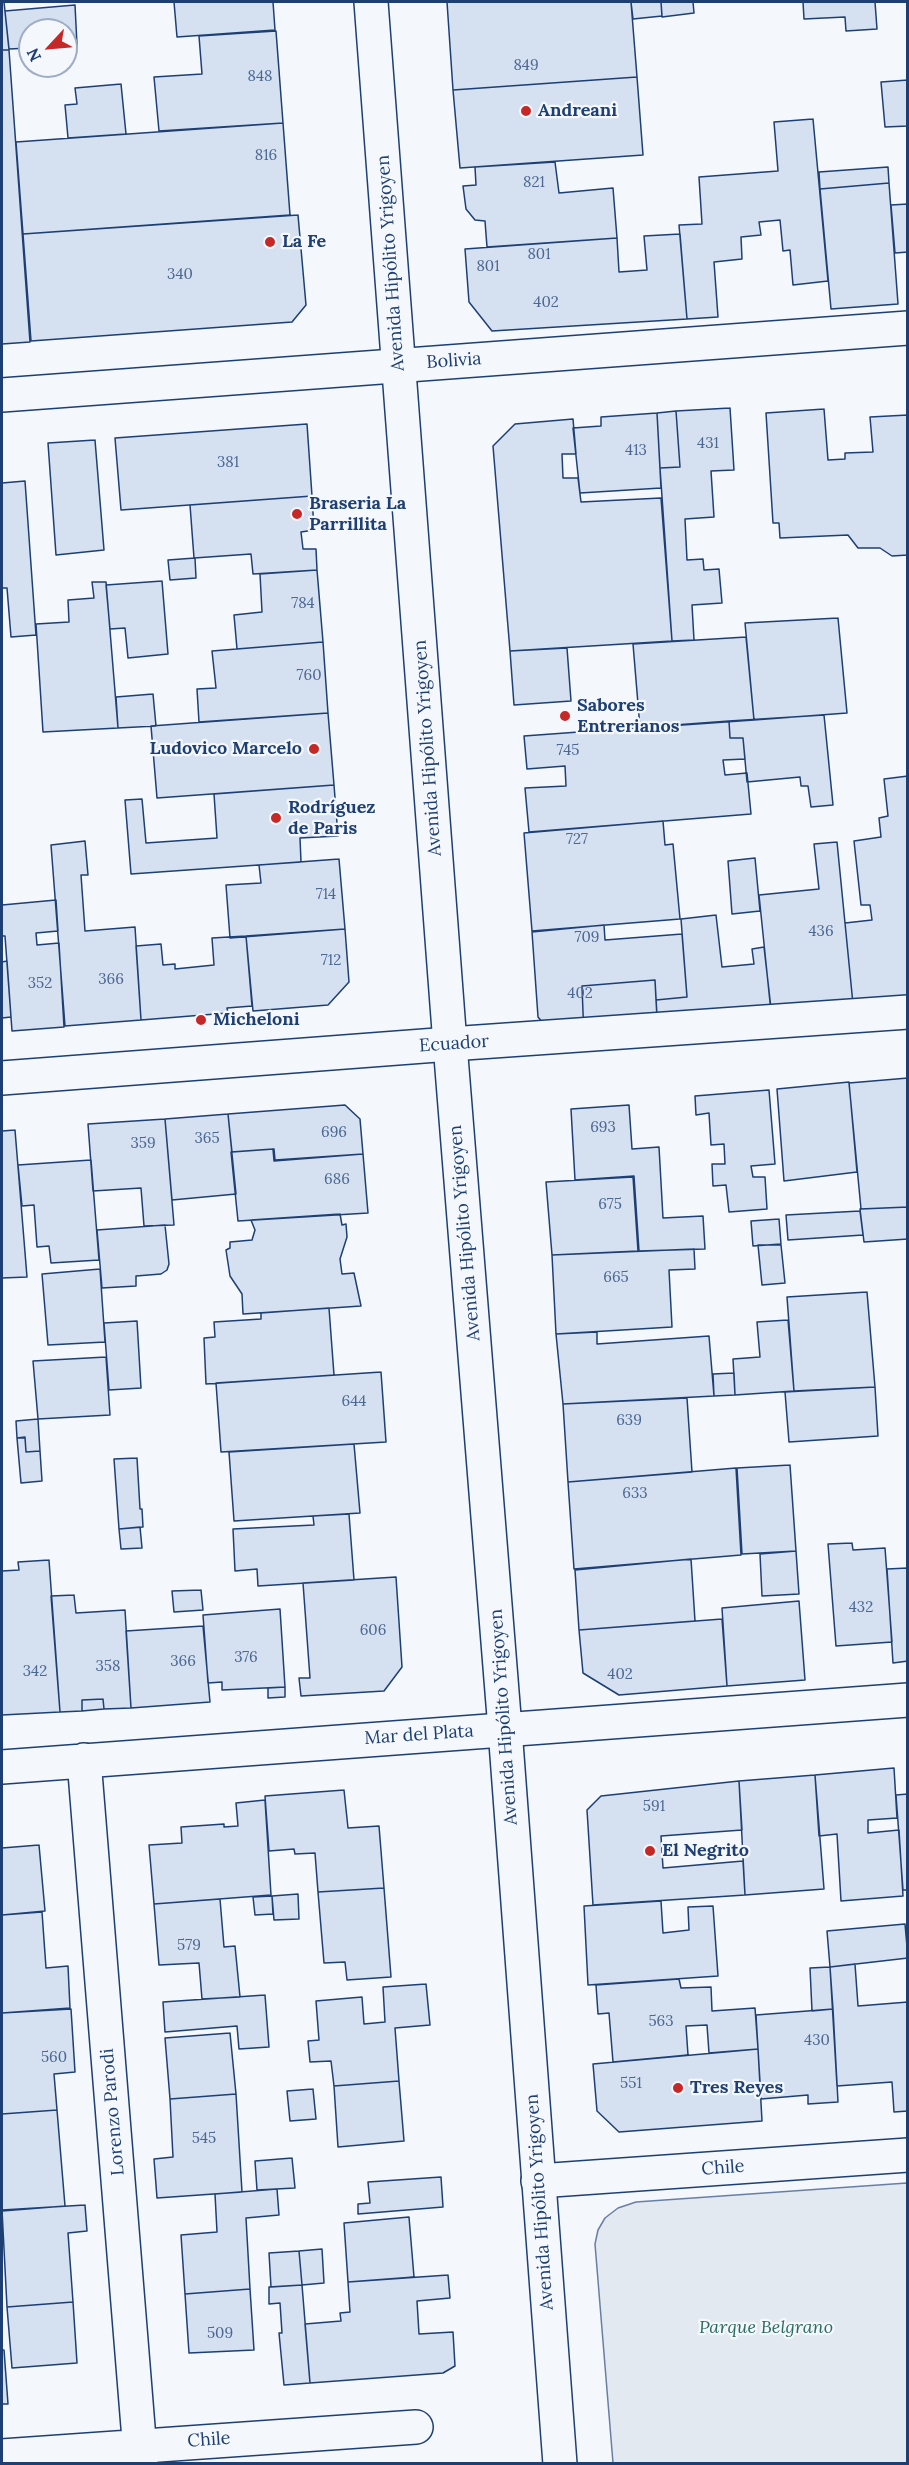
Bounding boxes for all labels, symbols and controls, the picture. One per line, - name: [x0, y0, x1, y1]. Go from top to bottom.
- north arrow: [18, 18, 78, 78]
- text: N: [22, 45, 45, 65]
- house number: 849: [513, 57, 539, 75]
- house number: 848: [248, 68, 272, 86]
- place label: Andreani: [538, 100, 617, 122]
- marker: Andreani: [519, 104, 533, 118]
- house number: 816: [255, 147, 277, 165]
- street label: Avenida Hipólito Yrigoyen: [373, 154, 409, 372]
- house number: 821: [523, 174, 545, 192]
- place label: La Fe: [282, 231, 326, 253]
- marker: La Fe: [263, 235, 277, 249]
- house number: 801: [527, 246, 551, 264]
- house number: 801: [476, 258, 500, 276]
- house number: 340: [167, 266, 193, 284]
- house number: 402: [533, 294, 559, 312]
- street label: Bolivia: [426, 348, 482, 374]
- house number: 431: [697, 435, 719, 453]
- house number: 413: [625, 442, 647, 460]
- house number: 381: [217, 454, 239, 472]
- place label: Braseria La Parrillita: [309, 493, 406, 536]
- marker: Braseria La Parrillita: [290, 507, 304, 521]
- house number: 784: [291, 595, 315, 613]
- street label: Avenida Hipólito Yrigoyen: [410, 639, 446, 857]
- house number: 760: [297, 667, 321, 685]
- place label: Sabores Entrerianos: [577, 695, 679, 738]
- marker: Sabores Entrerianos: [558, 709, 572, 723]
- place label: Ludovico Marcelo: [149, 738, 302, 760]
- marker: Ludovico Marcelo: [307, 742, 321, 756]
- house number: 745: [556, 742, 580, 760]
- place label: Rodríguez de Paris: [288, 797, 376, 840]
- marker: Rodríguez de Paris: [269, 811, 283, 825]
- house number: 727: [566, 831, 588, 849]
- house number: 714: [316, 886, 336, 904]
- house number: 436: [808, 923, 834, 941]
- house number: 709: [575, 929, 599, 947]
- house number: 712: [321, 952, 341, 970]
- house number: 366: [98, 971, 124, 989]
- house number: 352: [28, 975, 52, 993]
- house number: 402: [567, 985, 593, 1003]
- place label: Micheloni: [213, 1009, 300, 1031]
- marker: Micheloni: [194, 1013, 208, 1027]
- street label: Ecuador: [418, 1031, 490, 1057]
- house number: 693: [590, 1119, 616, 1137]
- house number: 696: [321, 1124, 347, 1142]
- street label: Avenida Hipólito Yrigoyen: [445, 1124, 485, 1342]
- house number: 365: [194, 1130, 220, 1148]
- house number: 359: [130, 1135, 156, 1153]
- house number: 686: [324, 1171, 350, 1189]
- house number: 675: [598, 1196, 622, 1214]
- house number: 665: [603, 1269, 629, 1287]
- house number: 644: [342, 1393, 366, 1411]
- house number: 639: [616, 1412, 642, 1430]
- house number: 633: [622, 1485, 648, 1503]
- house number: 432: [849, 1599, 873, 1617]
- street label: Avenida Hipólito Yrigoyen: [486, 1608, 522, 1826]
- house number: 606: [360, 1622, 386, 1640]
- house number: 376: [234, 1649, 258, 1667]
- house number: 366: [170, 1653, 196, 1671]
- house number: 358: [96, 1658, 120, 1676]
- house number: 342: [23, 1663, 47, 1681]
- house number: 402: [607, 1666, 633, 1684]
- street label: Mar del Plata: [364, 1720, 474, 1750]
- house number: 591: [643, 1798, 665, 1816]
- place label: El Negrito: [662, 1840, 749, 1862]
- marker: El Negrito: [643, 1844, 657, 1858]
- house number: 579: [177, 1937, 201, 1955]
- house number: 563: [648, 2013, 674, 2031]
- house number: 430: [804, 2032, 830, 2050]
- street label: Lorenzo Parodi: [97, 2047, 129, 2177]
- house number: 560: [41, 2049, 67, 2067]
- house number: 551: [620, 2075, 642, 2093]
- place label: Tres Reyes: [690, 2077, 783, 2099]
- marker: Tres Reyes: [671, 2081, 685, 2095]
- street label: Avenida Hipólito Yrigoyen: [522, 2093, 558, 2311]
- house number: 545: [192, 2130, 216, 2148]
- street label: Chile: [701, 2156, 745, 2180]
- park label: Parque Belgrano: [699, 2317, 833, 2339]
- house number: 509: [207, 2325, 233, 2343]
- street label: Chile: [187, 2428, 231, 2452]

